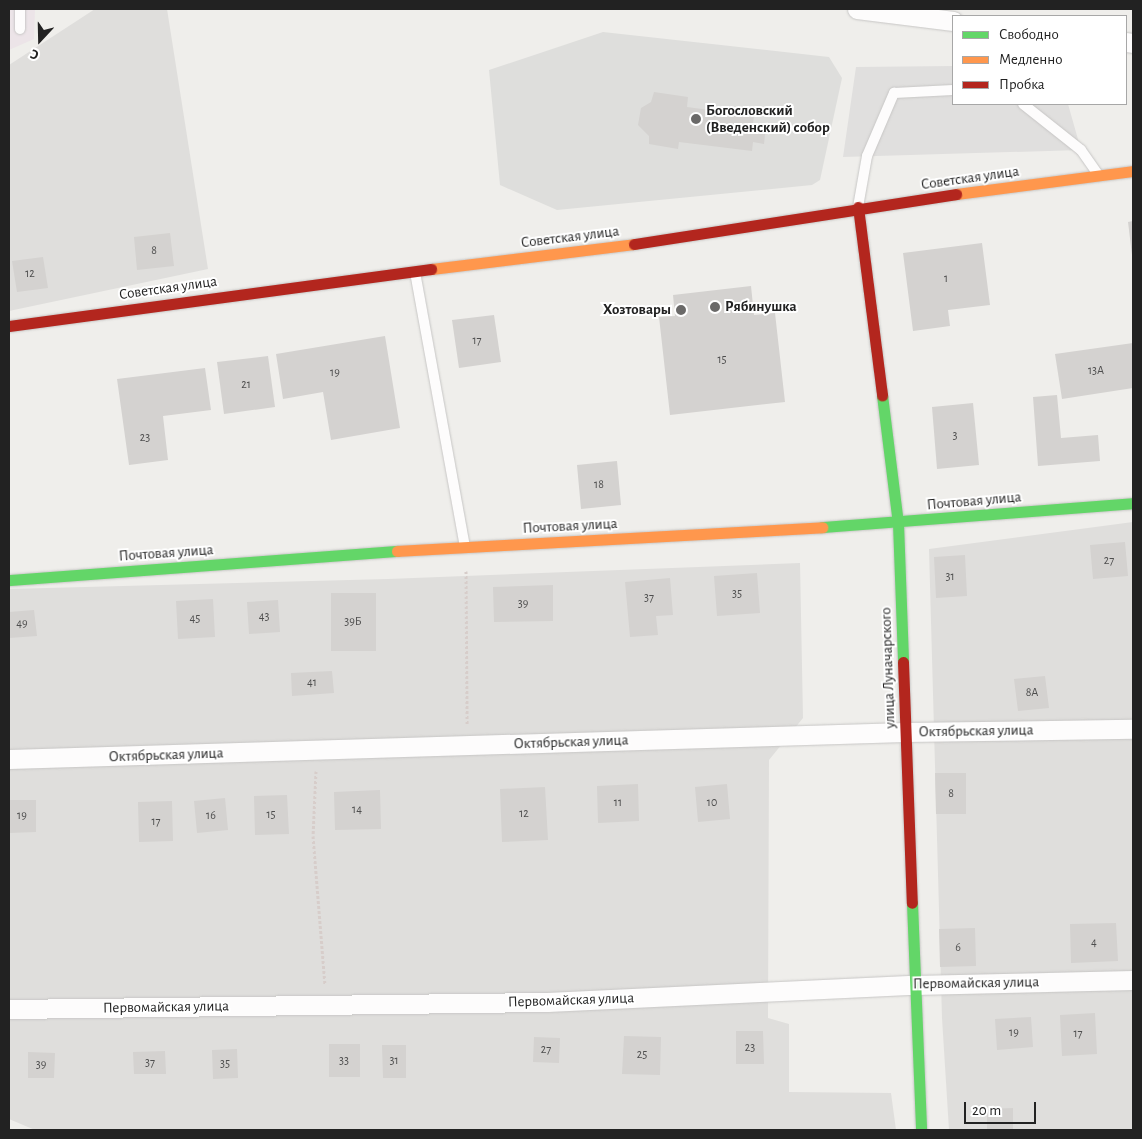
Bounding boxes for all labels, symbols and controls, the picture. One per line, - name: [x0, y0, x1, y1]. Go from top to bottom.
- north arrow: [15, 15, 65, 65]
- legend: [952, 15, 1127, 105]
- text: Свободно: [999, 27, 1059, 42]
- text: С: [28, 46, 41, 62]
- text: Медленно: [999, 52, 1063, 67]
- text: Пробка: [999, 77, 1045, 92]
- place label: Богословский (Введенский) собор: [706, 101, 830, 136]
- marker: Богословский (Введенский) собор: [690, 113, 702, 125]
- street label: Советская улица: [920, 162, 1020, 194]
- street label: Советская улица: [520, 222, 620, 252]
- house number: 8: [151, 244, 157, 258]
- house number: 12: [25, 267, 35, 281]
- street label: Советская улица: [118, 272, 218, 304]
- house number: 1: [944, 272, 948, 286]
- place label: Рябинушка: [725, 298, 797, 316]
- place label: Хозтовары: [603, 301, 671, 319]
- marker: Рябинушка: [709, 301, 721, 313]
- marker: Хозтовары: [675, 304, 687, 316]
- house number: 17: [472, 334, 482, 348]
- house number: 15: [717, 353, 727, 367]
- house number: 13А: [1088, 364, 1104, 378]
- house number: 19: [330, 366, 340, 380]
- house number: 21: [241, 378, 251, 392]
- house number: 3: [953, 429, 957, 443]
- house number: 23: [140, 431, 150, 445]
- house number: 18: [594, 478, 604, 492]
- street label: Почтовая улица: [926, 488, 1022, 514]
- street label: Почтовая улица: [522, 515, 618, 537]
- street label: Почтовая улица: [118, 541, 214, 565]
- house number: 27: [1104, 554, 1114, 568]
- house number: 31: [945, 570, 955, 584]
- house number: 35: [732, 587, 742, 601]
- house number: 37: [644, 591, 654, 605]
- house number: 39: [518, 597, 528, 611]
- street label: улица Луначарского: [877, 607, 899, 729]
- house number: 43: [259, 610, 269, 624]
- house number: 45: [190, 612, 200, 626]
- house number: 39Б: [344, 615, 362, 629]
- house number: 49: [16, 617, 28, 631]
- house number: 41: [307, 676, 317, 690]
- house number: 8А: [1026, 686, 1038, 700]
- street label: Октябрьская улица: [918, 721, 1034, 741]
- street label: Октябрьская улица: [513, 731, 629, 753]
- street label: Октябрьская улица: [108, 744, 224, 766]
- house number: 8: [948, 787, 954, 801]
- house number: 11: [614, 796, 622, 810]
- house number: 10: [707, 796, 717, 810]
- house number: 14: [352, 803, 362, 817]
- house number: 12: [519, 807, 529, 821]
- house number: 15: [266, 808, 276, 822]
- house number: 19: [17, 809, 27, 823]
- house number: 16: [206, 809, 216, 823]
- house number: 17: [151, 815, 161, 829]
- house number: 4: [1091, 936, 1097, 950]
- house number: 6: [955, 941, 961, 955]
- street label: Первомайская улица: [913, 973, 1039, 993]
- street label: Первомайская улица: [508, 989, 634, 1011]
- street label: Первомайская улица: [103, 997, 229, 1017]
- house number: 19: [1009, 1026, 1019, 1040]
- house number: 17: [1073, 1027, 1083, 1041]
- house number: 23: [745, 1041, 755, 1055]
- house number: 27: [541, 1043, 551, 1057]
- house number: 25: [637, 1048, 647, 1062]
- house number: 33: [339, 1054, 349, 1068]
- house number: 31: [389, 1054, 399, 1068]
- house number: 37: [145, 1056, 155, 1070]
- house number: 35: [220, 1057, 230, 1071]
- house number: 39: [36, 1058, 46, 1072]
- scale bar: [967, 1092, 1040, 1124]
- text: 20 m: [972, 1103, 1001, 1118]

